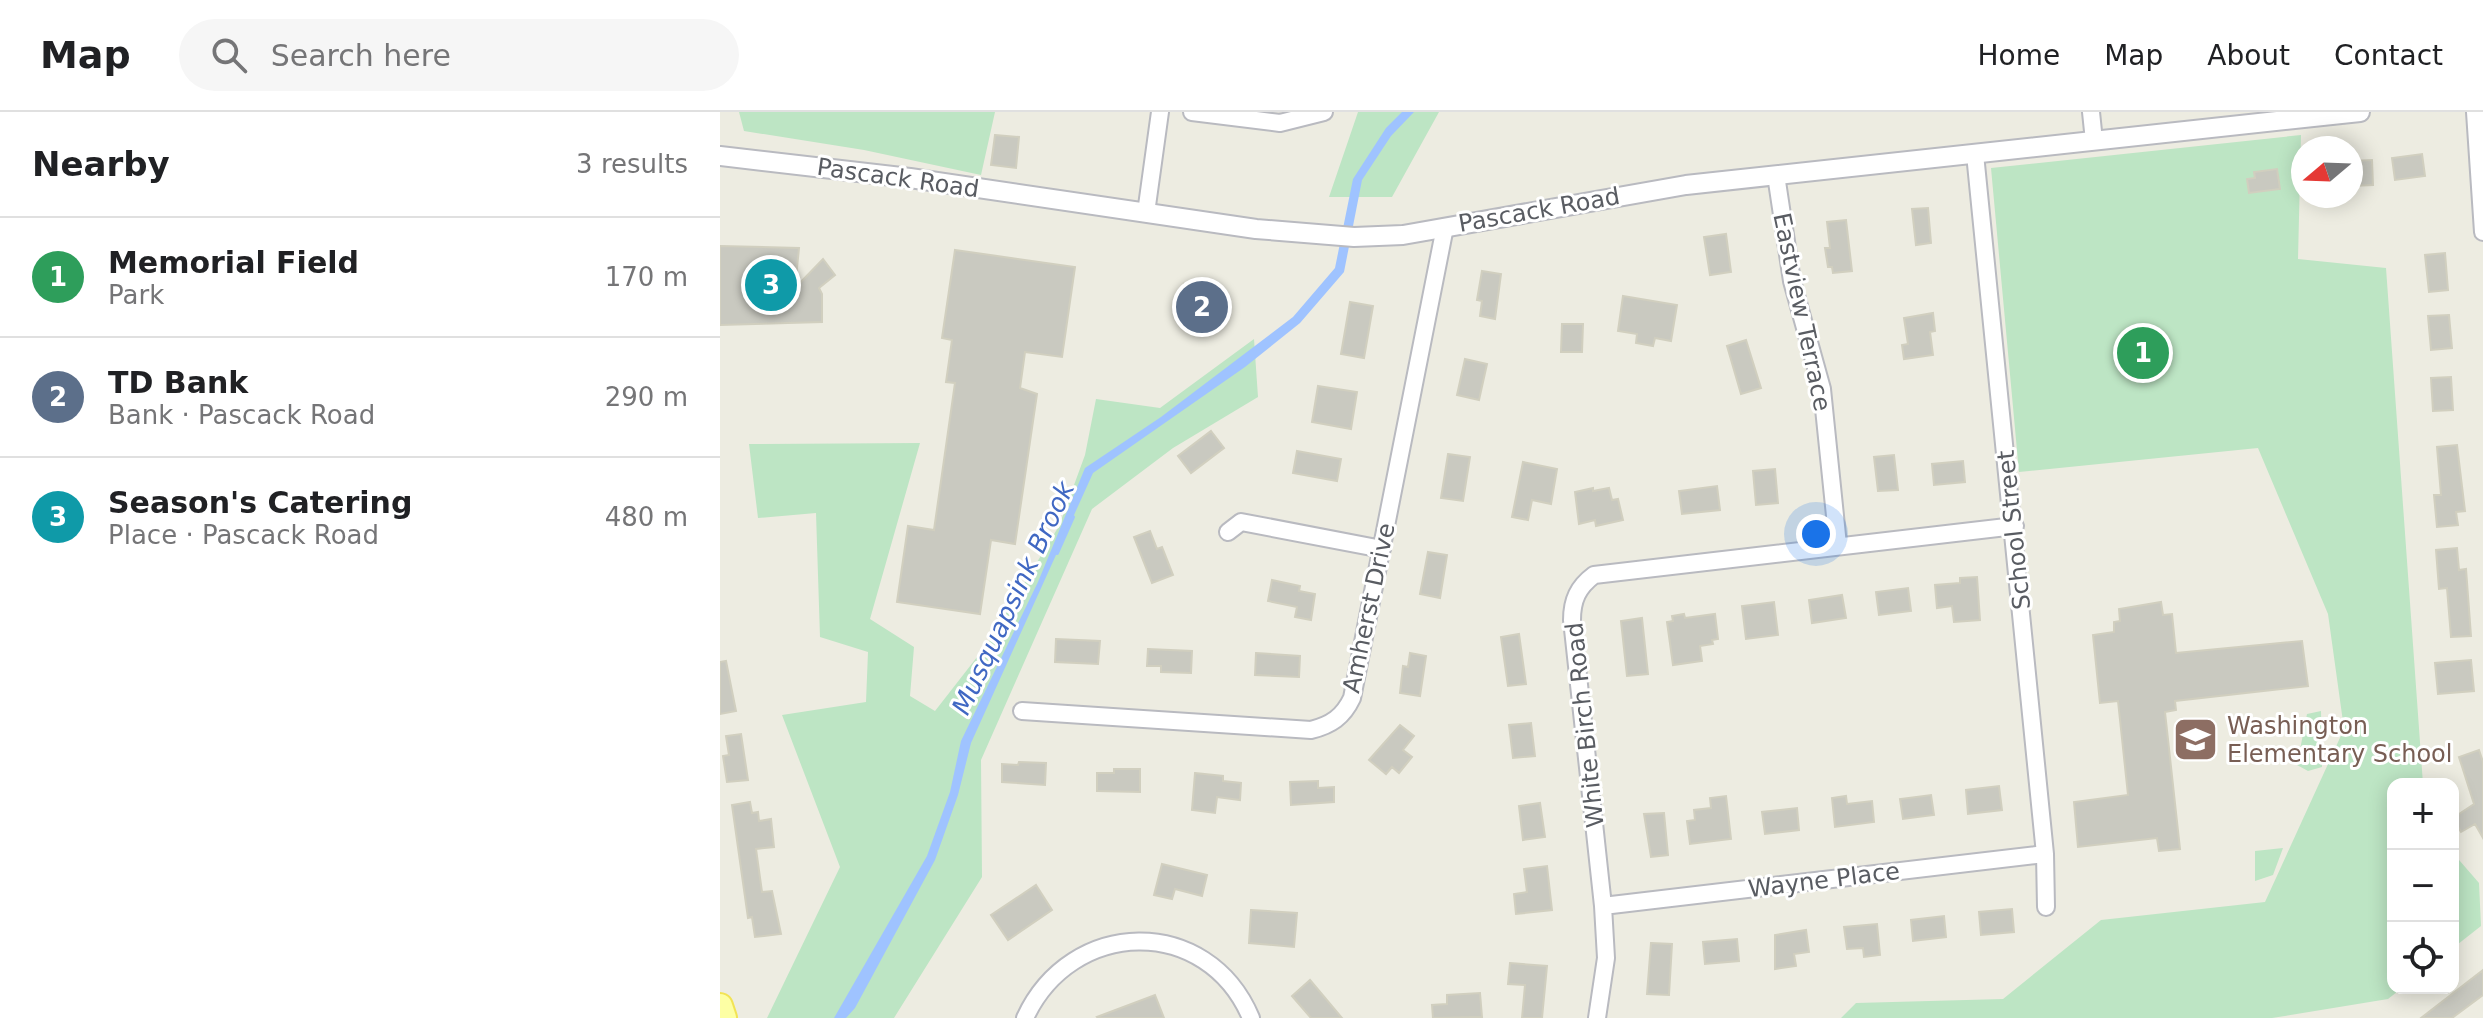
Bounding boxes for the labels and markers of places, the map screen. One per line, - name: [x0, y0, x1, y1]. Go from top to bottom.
- pin: 3: [745, 255, 797, 315]
- pin: 2: [1176, 277, 1228, 337]
- pin: 1: [2117, 323, 2169, 383]
- place label: Washington Elementary School: [2227, 712, 2452, 768]
- school or university icon: Washington Elementary School: [2172, 716, 2220, 764]

